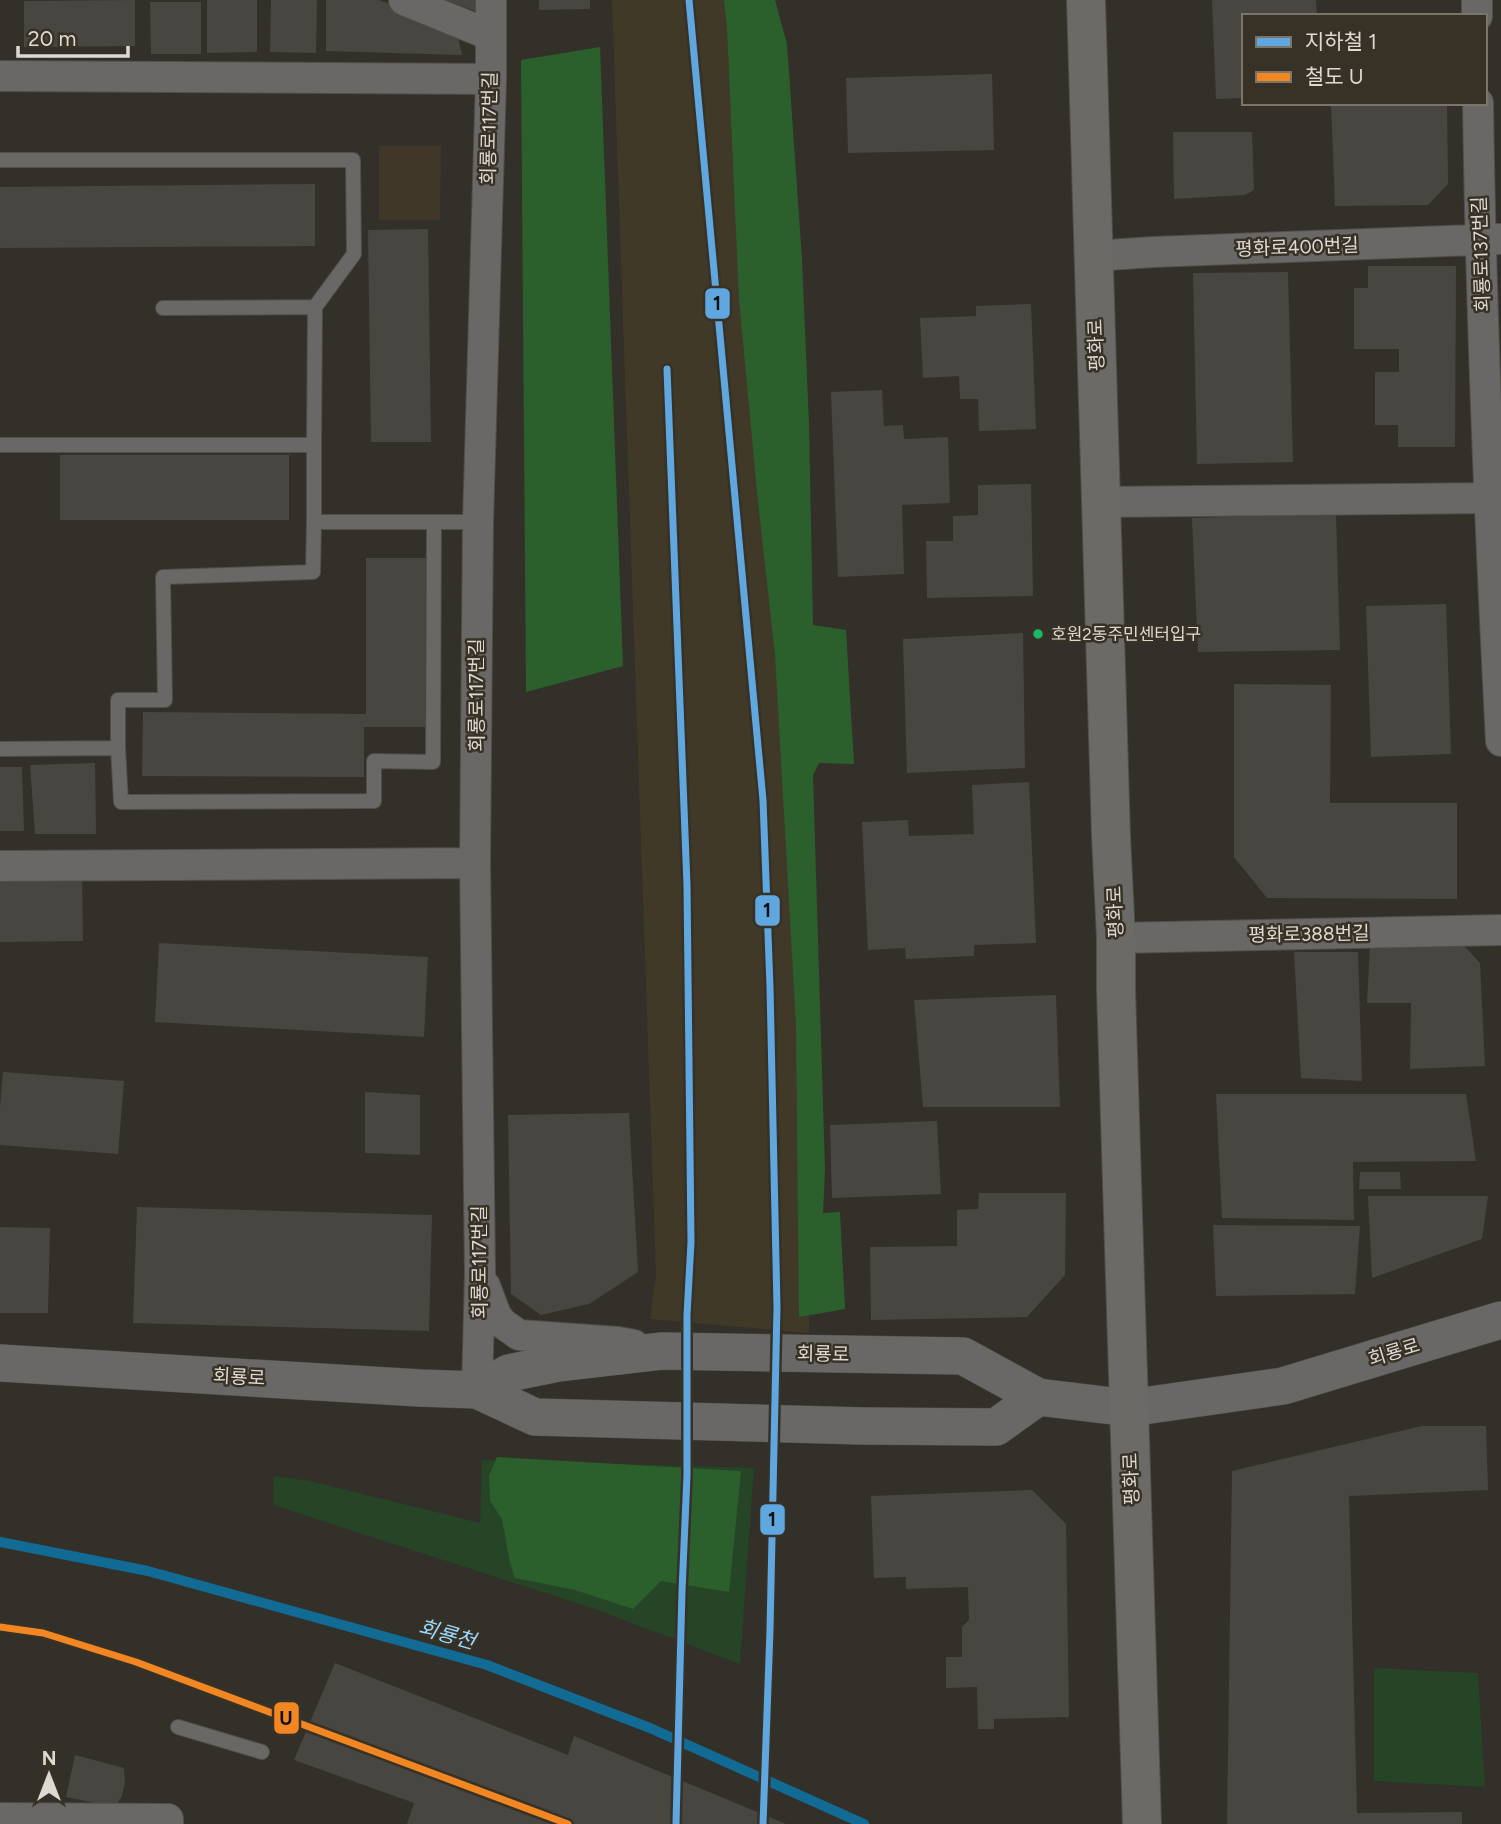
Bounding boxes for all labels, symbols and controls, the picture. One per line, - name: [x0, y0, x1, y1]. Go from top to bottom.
- scale bar: [18, 14, 128, 58]
- legend: [1242, 14, 1487, 105]
- text: 20 m: [28, 26, 76, 51]
- text: 지하철 1: [1305, 29, 1377, 54]
- text: 철도 U: [1305, 64, 1364, 89]
- street label: 회룡로117번길: [477, 71, 501, 185]
- street label: 회룡로137번길: [1467, 196, 1495, 312]
- street label: 평화로400번길: [1235, 233, 1359, 261]
- line badge: 1: [704, 287, 731, 320]
- text: 1: [713, 292, 721, 315]
- street label: 평화로: [1084, 318, 1108, 372]
- place label: 호원2동주민센터입구: [1051, 624, 1201, 644]
- marker: 호원2동주민센터입구: [1031, 627, 1045, 641]
- street label: 회룡로117번길: [465, 638, 488, 752]
- street label: 평화로: [1103, 885, 1127, 939]
- line badge: 1: [754, 894, 781, 927]
- text: 1: [763, 899, 771, 922]
- street label: 평화로388번길: [1248, 921, 1370, 947]
- street label: 회룡로117번길: [468, 1205, 491, 1319]
- street label: 회룡로: [1366, 1333, 1422, 1371]
- street label: 회룡로: [797, 1342, 849, 1366]
- street label: 회룡로: [212, 1364, 266, 1390]
- street label: 평화로: [1119, 1452, 1143, 1506]
- line badge: 1: [759, 1503, 786, 1536]
- text: 1: [768, 1508, 776, 1531]
- water label: 회룡천: [416, 1614, 481, 1655]
- line badge: U: [273, 1701, 300, 1735]
- text: U: [279, 1707, 293, 1730]
- north arrow: [14, 1740, 84, 1810]
- text: N: [42, 1747, 56, 1770]

